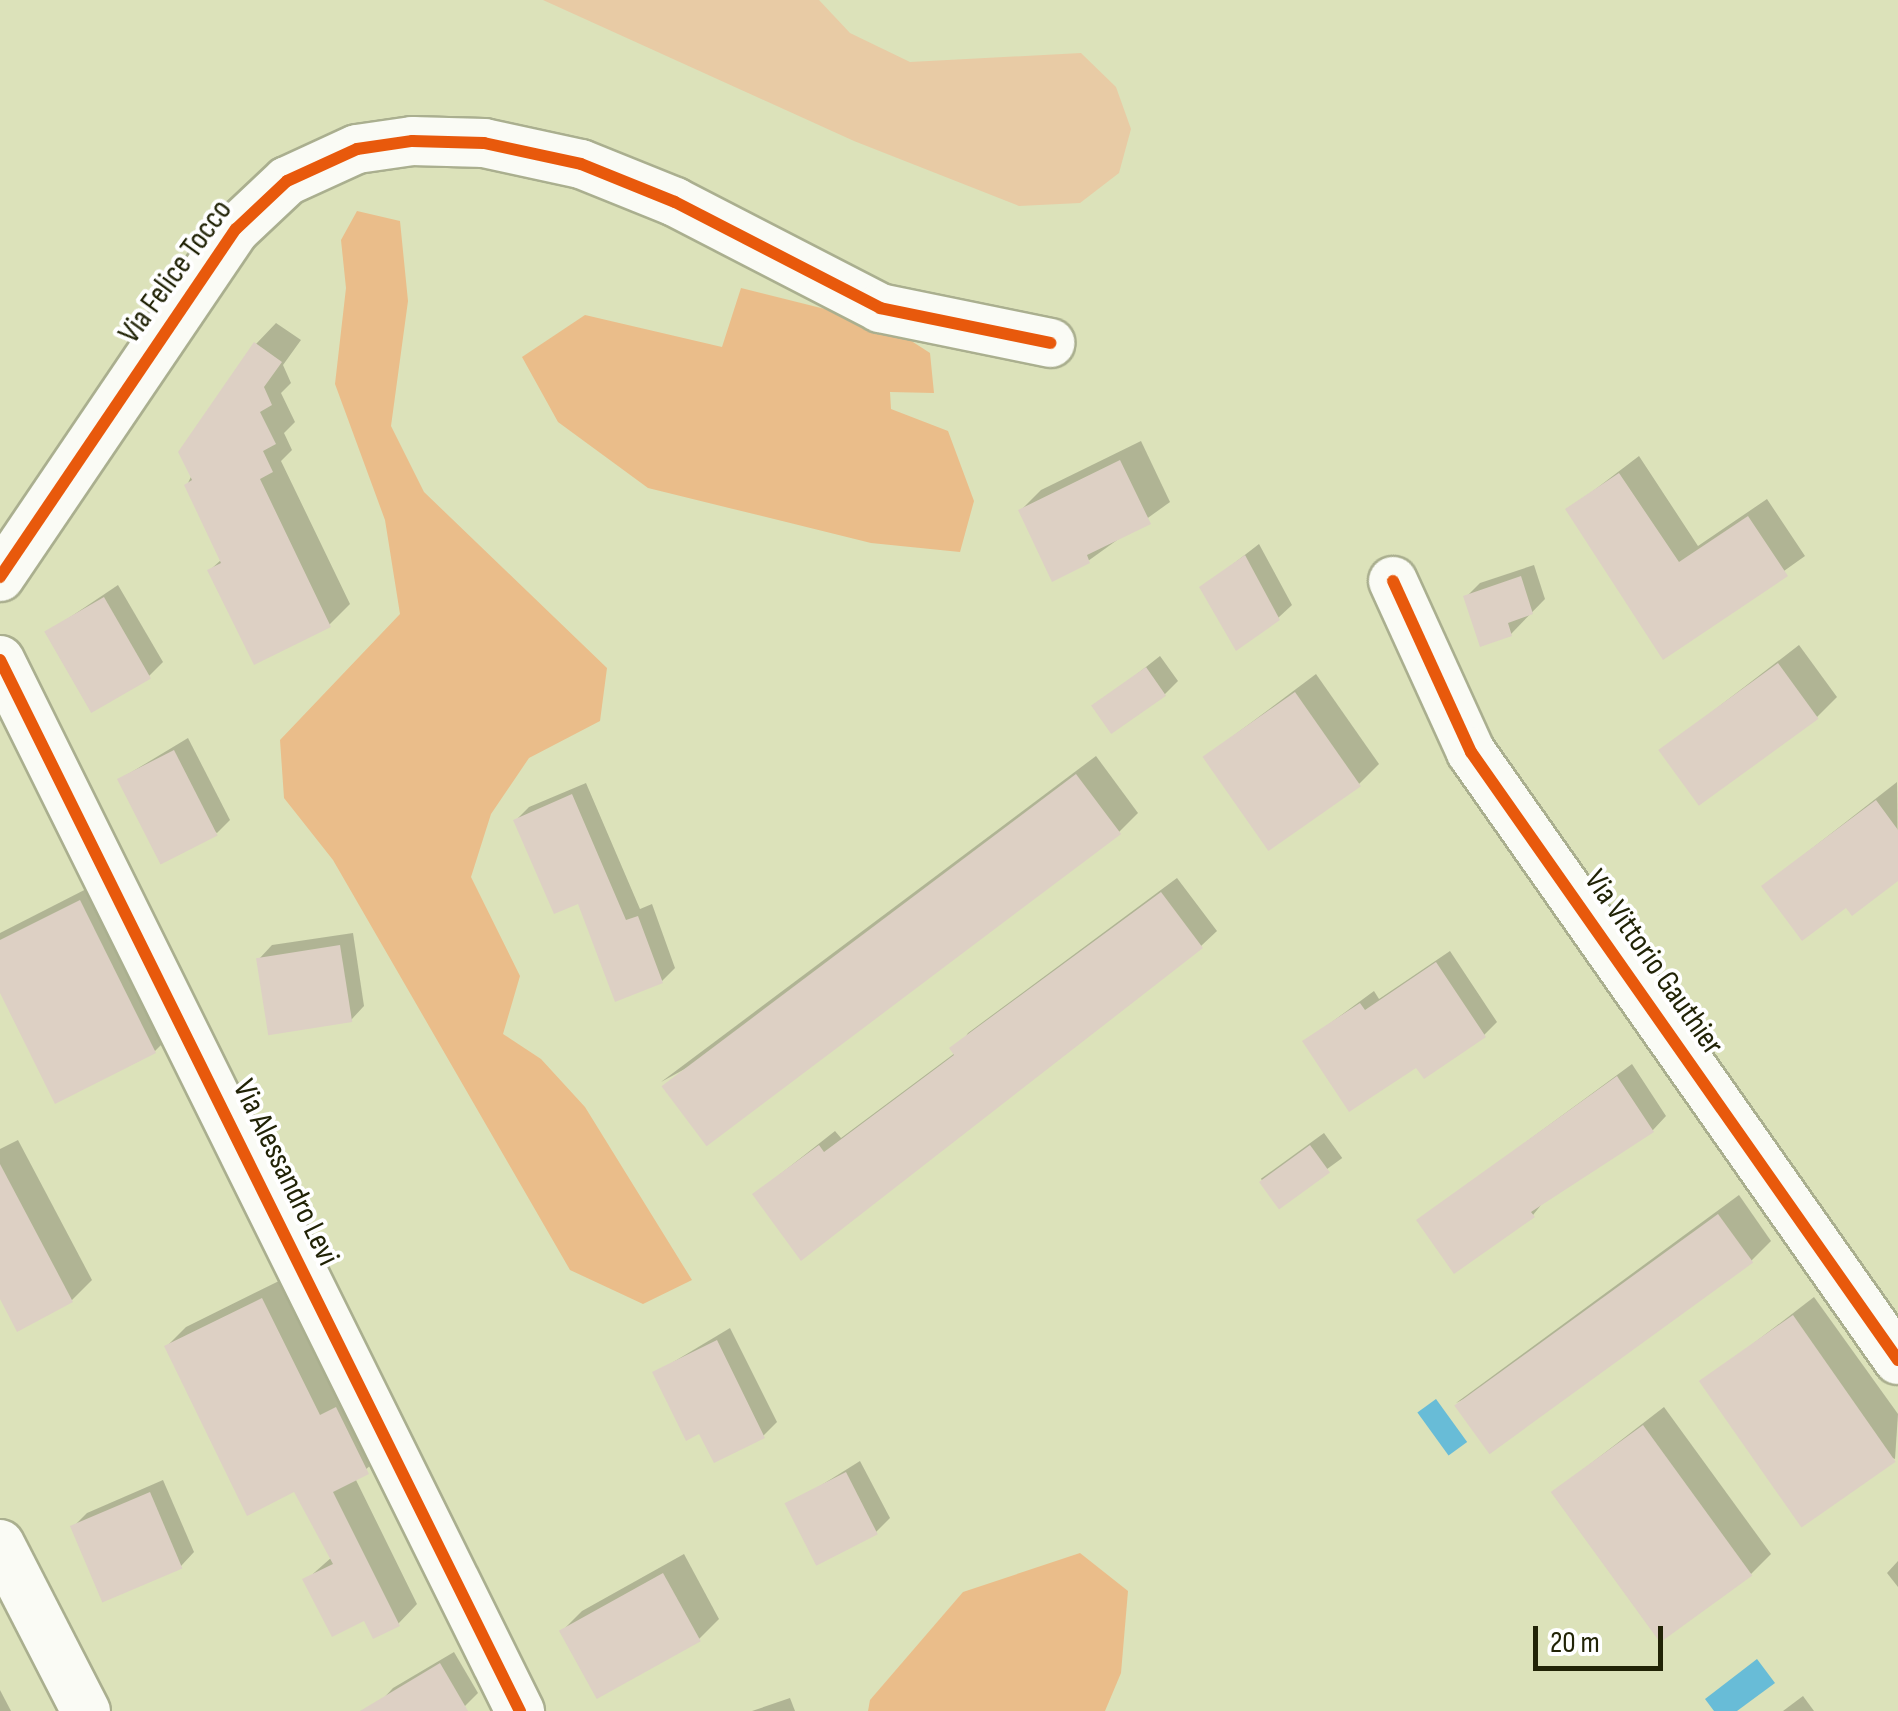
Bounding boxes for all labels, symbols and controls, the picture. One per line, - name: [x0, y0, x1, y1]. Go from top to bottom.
- street label: Via Felice Tocco: [111, 193, 241, 351]
- street label: Via Vittorio Gauthier: [1575, 863, 1731, 1063]
- street label: Via Alessandro Levi: [223, 1074, 347, 1272]
- scale bar: [1538, 1606, 1668, 1668]
- text: 20 m: [1550, 1625, 1600, 1661]

